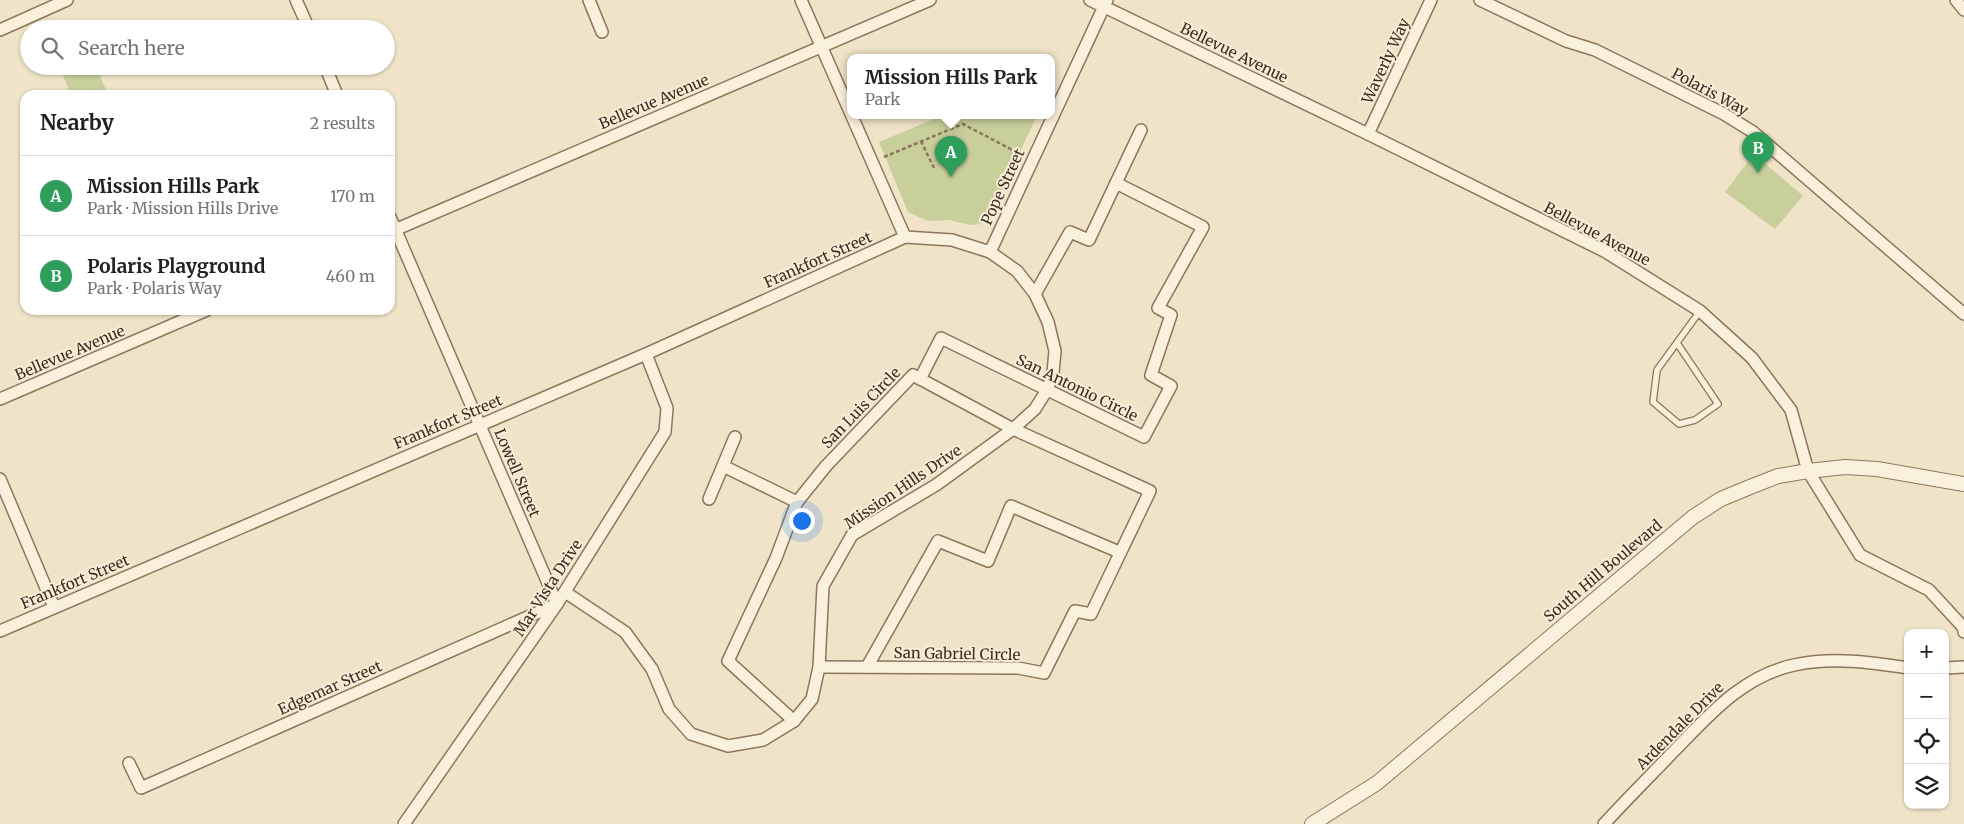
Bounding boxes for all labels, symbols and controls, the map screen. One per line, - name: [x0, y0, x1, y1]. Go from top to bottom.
- street label: Waverly Way: [1357, 15, 1414, 108]
- street label: Bellevue Avenue: [1177, 18, 1291, 87]
- search box: [20, 20, 395, 75]
- icon: search: [38, 34, 66, 62]
- text: Search here: [78, 36, 185, 60]
- popup: [847, 54, 1055, 119]
- street label: Polaris Way: [1669, 63, 1752, 120]
- text: Mission Hills Park: [865, 65, 1037, 89]
- street label: Bellevue Avenue: [596, 70, 712, 133]
- text: Park: [865, 89, 900, 109]
- text: Nearby: [40, 109, 114, 136]
- text: 2 results: [310, 113, 375, 133]
- pin: B: [1742, 132, 1774, 173]
- pin: A: [935, 136, 967, 177]
- street label: Pope Street: [977, 145, 1029, 228]
- text: Mission Hills Park: [87, 174, 259, 198]
- text: A: [50, 186, 62, 206]
- text: 170 m: [330, 186, 375, 206]
- text: Park · Mission Hills Drive: [87, 198, 278, 218]
- street label: Bellevue Avenue: [1541, 198, 1654, 270]
- street label: Frankfort Street: [761, 227, 875, 292]
- text: Polaris Playground: [87, 254, 265, 278]
- text: B: [50, 266, 62, 286]
- text: 460 m: [326, 266, 375, 286]
- text: Park · Polaris Way: [87, 278, 222, 298]
- street label: Bellevue Avenue: [12, 321, 128, 384]
- street label: San Antonio Circle: [1013, 350, 1141, 425]
- street label: San Luis Circle: [817, 363, 904, 452]
- street label: Frankfort Street: [391, 390, 505, 453]
- street label: Lowell Street: [490, 426, 545, 520]
- street label: Mission Hills Drive: [841, 440, 965, 533]
- your location: [789, 508, 815, 534]
- street label: South Hill Boulevard: [1540, 515, 1666, 626]
- street label: Mar Vista Drive: [509, 536, 586, 640]
- street label: Frankfort Street: [18, 550, 132, 613]
- map controls: [1904, 629, 1949, 809]
- button: +: [1904, 629, 1949, 674]
- street label: San Gabriel Circle: [893, 643, 1021, 664]
- street label: Edgemar Street: [275, 656, 385, 719]
- button: −: [1904, 674, 1949, 719]
- street label: Ardendale Drive: [1631, 678, 1728, 774]
- button: locate: [1904, 719, 1949, 764]
- button: layers: [1904, 764, 1949, 809]

